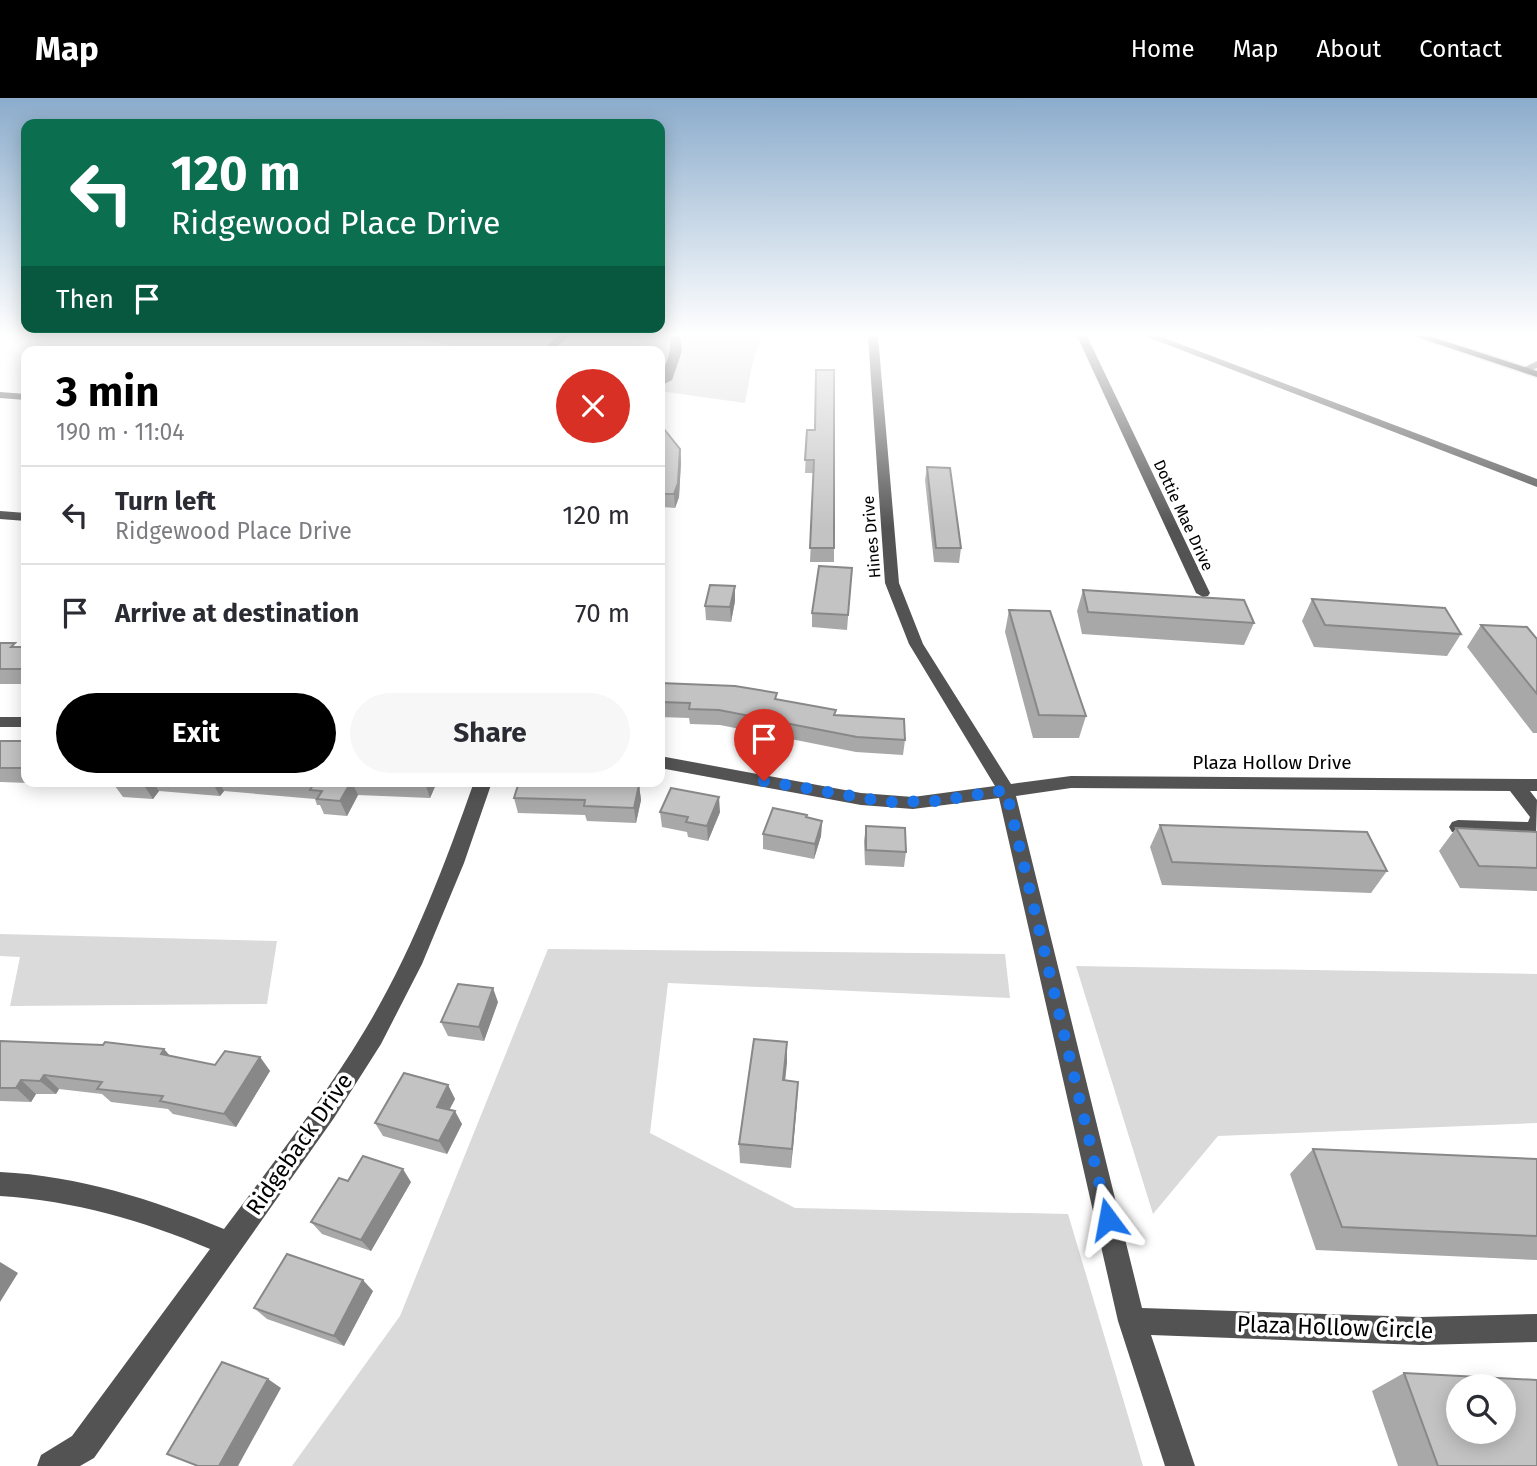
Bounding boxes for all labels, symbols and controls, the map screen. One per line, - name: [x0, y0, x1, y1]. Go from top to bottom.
- text: Map: [35, 29, 99, 69]
- text: Home: [1131, 35, 1195, 63]
- text: Map: [1233, 35, 1279, 63]
- text: About: [1317, 35, 1381, 63]
- text: Contact: [1419, 35, 1502, 63]
- text: 120 m: [171, 144, 301, 203]
- icon: left: [56, 147, 147, 238]
- text: Ridgewood Place Drive: [171, 204, 501, 242]
- icon: arrive: [128, 280, 166, 318]
- text: Then: [56, 284, 114, 315]
- text: 3 min: [56, 367, 159, 417]
- button: close: [556, 369, 630, 443]
- text: 190 m · 11:04: [56, 418, 185, 446]
- street label: Dottie Mae Drive: [1150, 457, 1218, 574]
- text: Turn left: [115, 486, 216, 517]
- street label: Hines Drive: [858, 495, 885, 579]
- icon: left: [56, 496, 94, 534]
- text: 120 m: [562, 500, 630, 531]
- text: Ridgewood Place Drive: [115, 517, 352, 545]
- icon: arrive: [56, 594, 94, 632]
- text: Arrive at destination: [115, 598, 359, 629]
- text: 70 m: [575, 598, 630, 629]
- button: Exit: [56, 693, 336, 773]
- button: Share: [350, 693, 630, 773]
- pin: [734, 709, 794, 781]
- icon: arrive: [745, 720, 783, 758]
- street label: Plaza Hollow Drive: [1192, 751, 1352, 774]
- street label: Ridgeback Drive: [240, 1068, 358, 1220]
- position arrow: [1071, 1182, 1145, 1256]
- street label: Plaza Hollow Circle: [1236, 1310, 1434, 1344]
- map controls: [1446, 1374, 1516, 1444]
- button: search: [1446, 1374, 1516, 1444]

